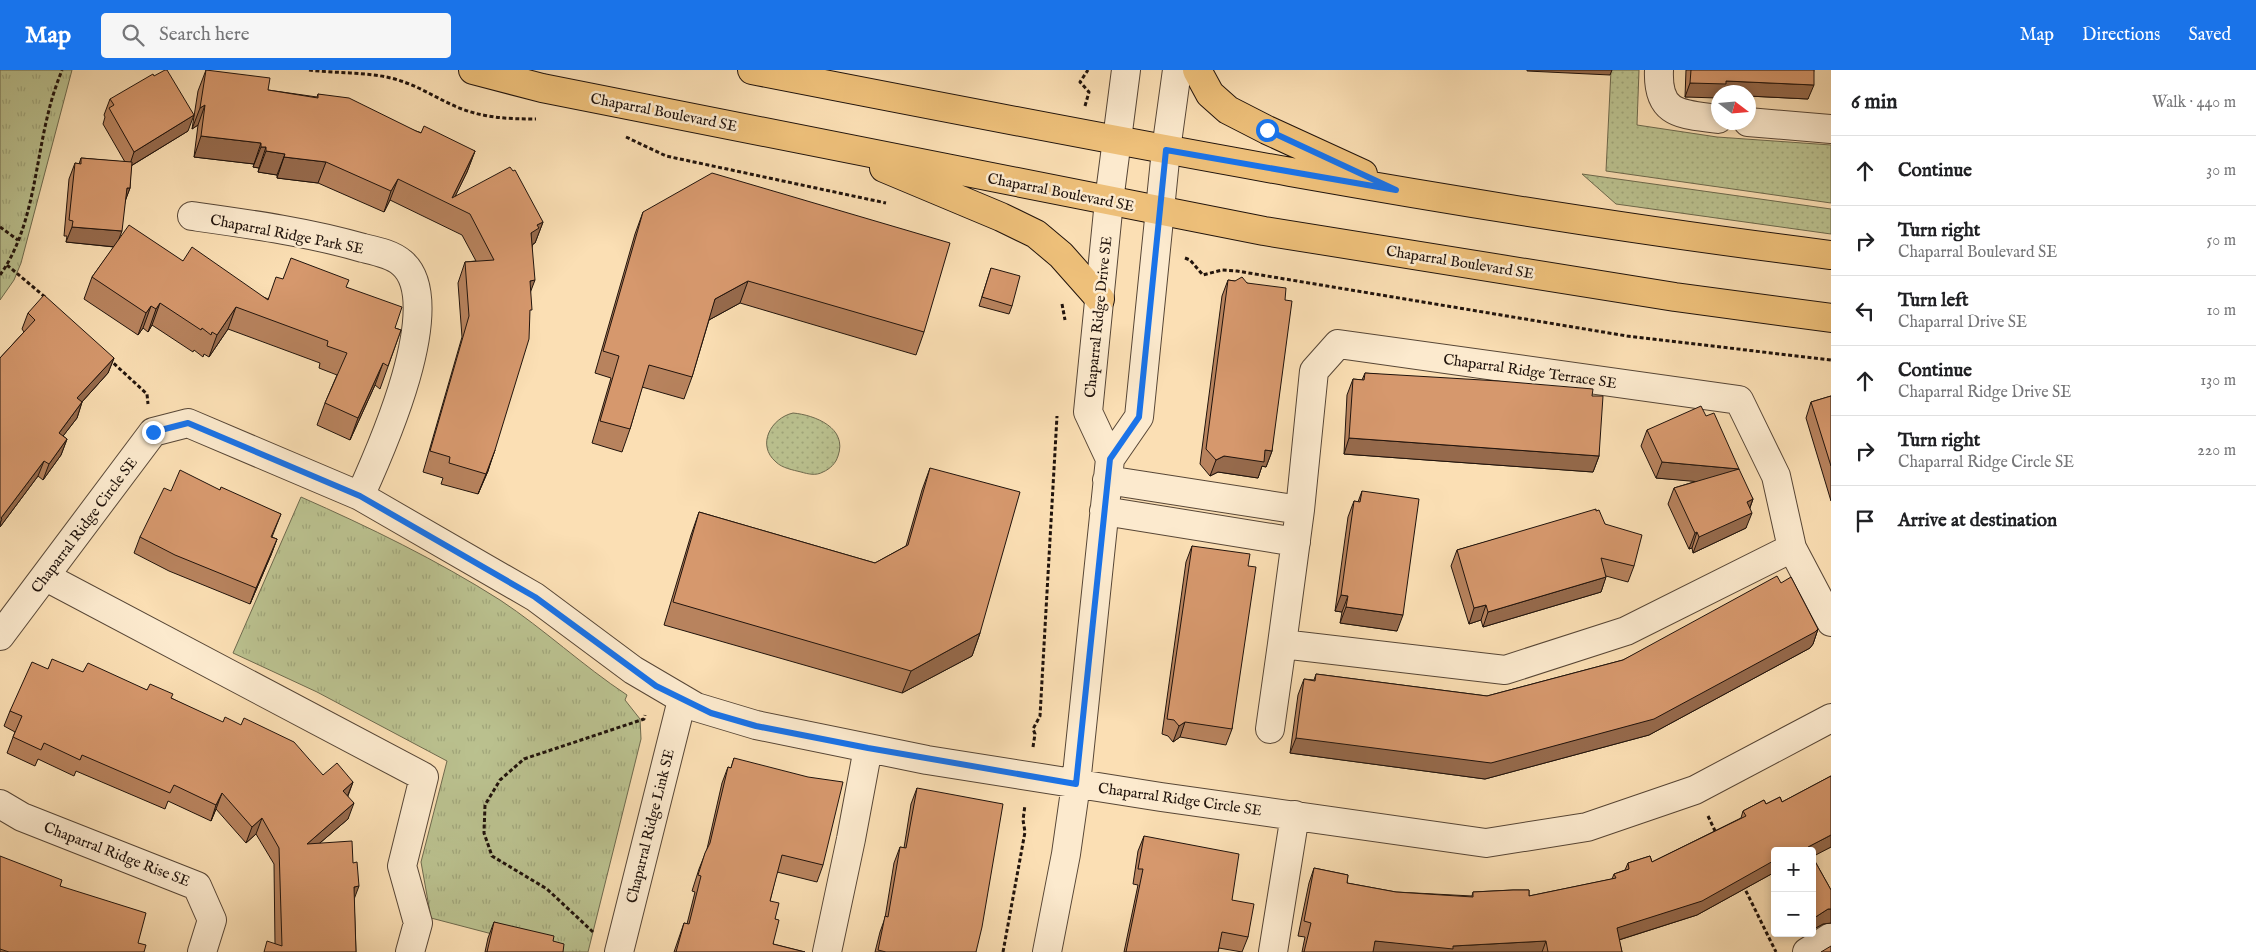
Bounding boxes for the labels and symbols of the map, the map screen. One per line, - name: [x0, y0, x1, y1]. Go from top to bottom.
- north arrow: [1711, 85, 1756, 130]
- street label: Chaparral Boulevard SE: [589, 89, 739, 136]
- route start: [1256, 119, 1279, 142]
- street label: Chaparral Boulevard SE: [986, 169, 1136, 216]
- street label: Chaparral Ridge Park SE: [208, 210, 365, 259]
- street label: Chaparral Ridge Drive SE: [1081, 235, 1116, 399]
- street label: Chaparral Boulevard SE: [1385, 241, 1535, 284]
- street label: Chaparral Ridge Terrace SE: [1442, 350, 1618, 393]
- route end: [142, 421, 165, 444]
- street label: Chaparral Ridge Circle SE: [27, 454, 142, 597]
- street label: Chaparral Ridge Link SE: [622, 747, 679, 905]
- street label: Chaparral Ridge Circle SE: [1097, 779, 1263, 820]
- street label: Chaparral Ridge Rise SE: [41, 818, 193, 891]

